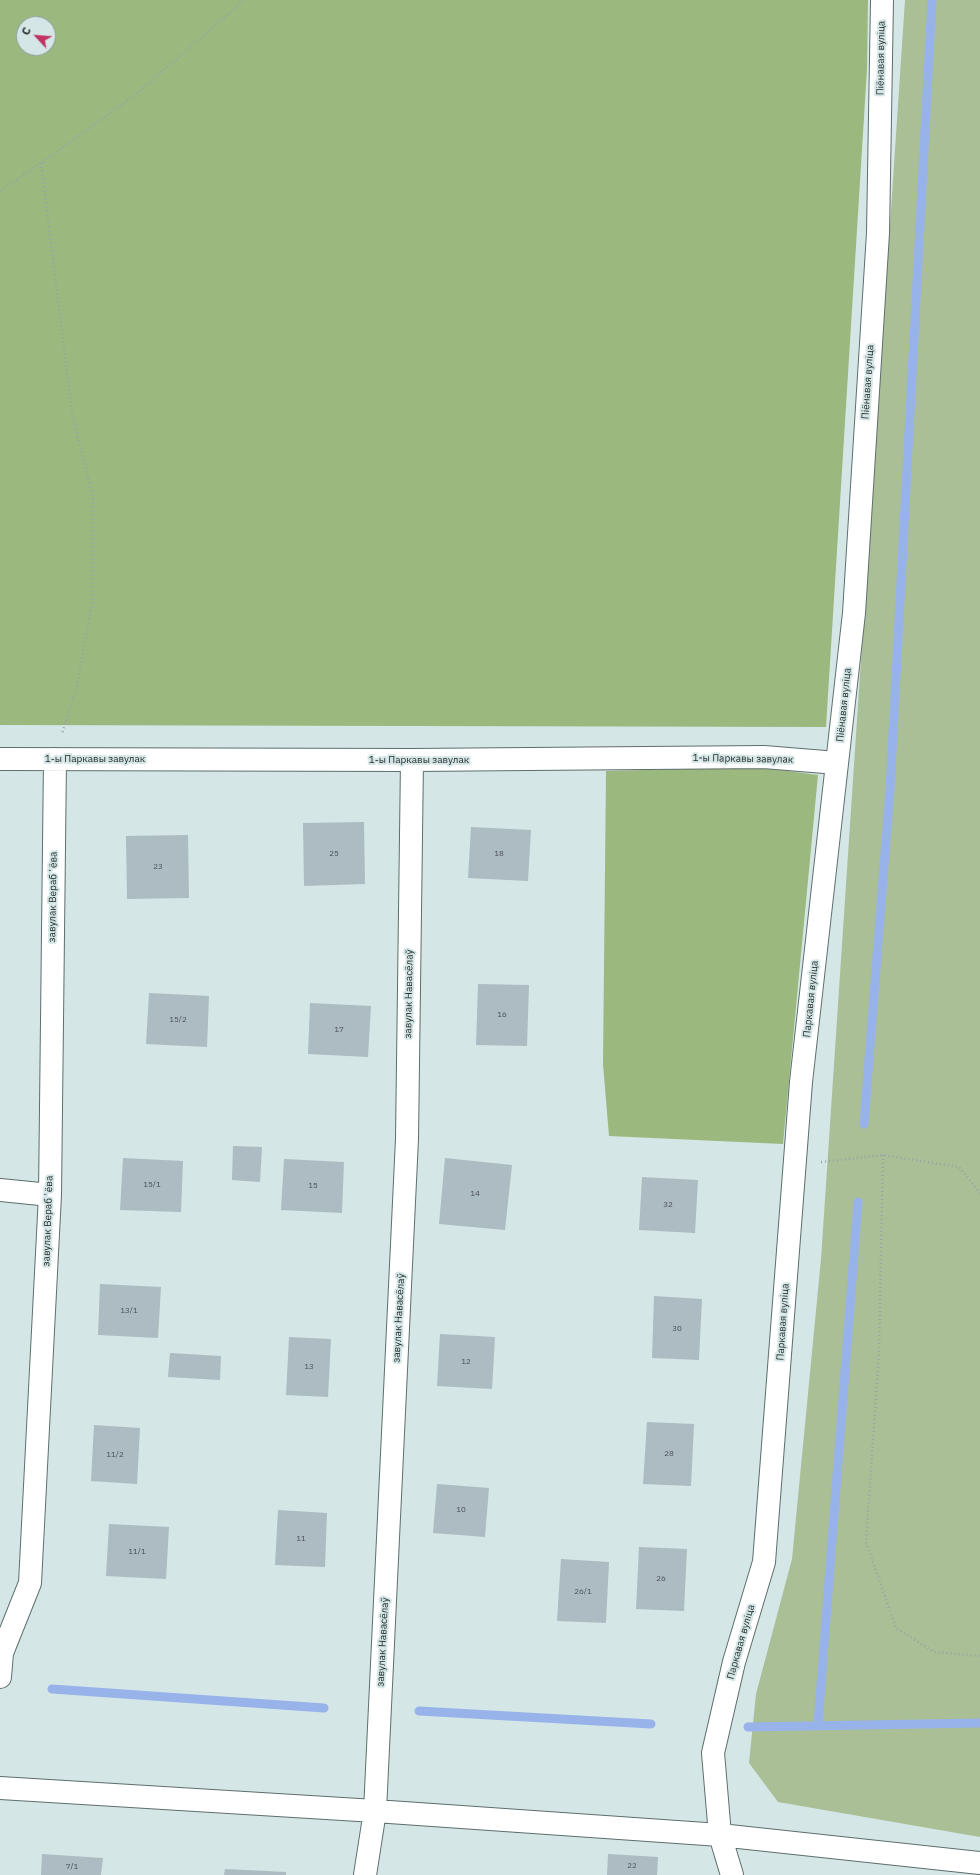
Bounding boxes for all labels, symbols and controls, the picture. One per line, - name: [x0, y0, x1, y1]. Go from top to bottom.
- north arrow: [16, 16, 56, 56]
- street label: Піёнавая вуліца: [874, 21, 888, 95]
- text: С: [18, 25, 34, 37]
- street label: Піёнавая вуліца: [859, 344, 877, 420]
- street label: Піёнавая вуліца: [834, 667, 854, 743]
- street label: 1-ы Паркавы завулак: [693, 752, 793, 766]
- street label: 1-ы Паркавы завулак: [45, 753, 145, 765]
- street label: 1-ы Паркавы завулак: [369, 754, 469, 766]
- house number: 25: [329, 849, 339, 859]
- house number: 18: [494, 849, 504, 859]
- street label: завулак Верабʼёва: [46, 852, 60, 942]
- house number: 23: [153, 862, 163, 872]
- street label: завулак Навасёлаў: [402, 949, 416, 1039]
- street label: Паркавая вуліца: [801, 960, 821, 1038]
- house number: 16: [497, 1010, 507, 1020]
- house number: 15/2: [169, 1015, 187, 1025]
- house number: 17: [334, 1025, 344, 1035]
- street label: завулак Верабʼёва: [40, 1175, 56, 1267]
- house number: 15/1: [143, 1180, 161, 1190]
- house number: 15: [308, 1181, 318, 1191]
- house number: 14: [470, 1189, 480, 1199]
- house number: 32: [663, 1200, 673, 1210]
- street label: завулак Навасёлаў: [391, 1273, 407, 1363]
- street label: Паркавая вуліца: [774, 1283, 792, 1361]
- house number: 13/1: [120, 1306, 138, 1316]
- house number: 30: [672, 1324, 682, 1334]
- house number: 12: [461, 1357, 471, 1367]
- house number: 13: [304, 1362, 314, 1372]
- house number: 28: [664, 1449, 674, 1459]
- house number: 11/2: [106, 1450, 124, 1460]
- house number: 10: [456, 1505, 466, 1515]
- house number: 11: [296, 1534, 306, 1544]
- house number: 11/1: [128, 1547, 146, 1557]
- house number: 26: [656, 1574, 666, 1584]
- house number: 26/1: [574, 1587, 592, 1597]
- street label: завулак Навасёлаў: [375, 1597, 391, 1687]
- street label: Паркавая вуліца: [725, 1603, 757, 1681]
- house number: 22: [627, 1861, 637, 1871]
- house number: 7/1: [66, 1862, 78, 1872]

